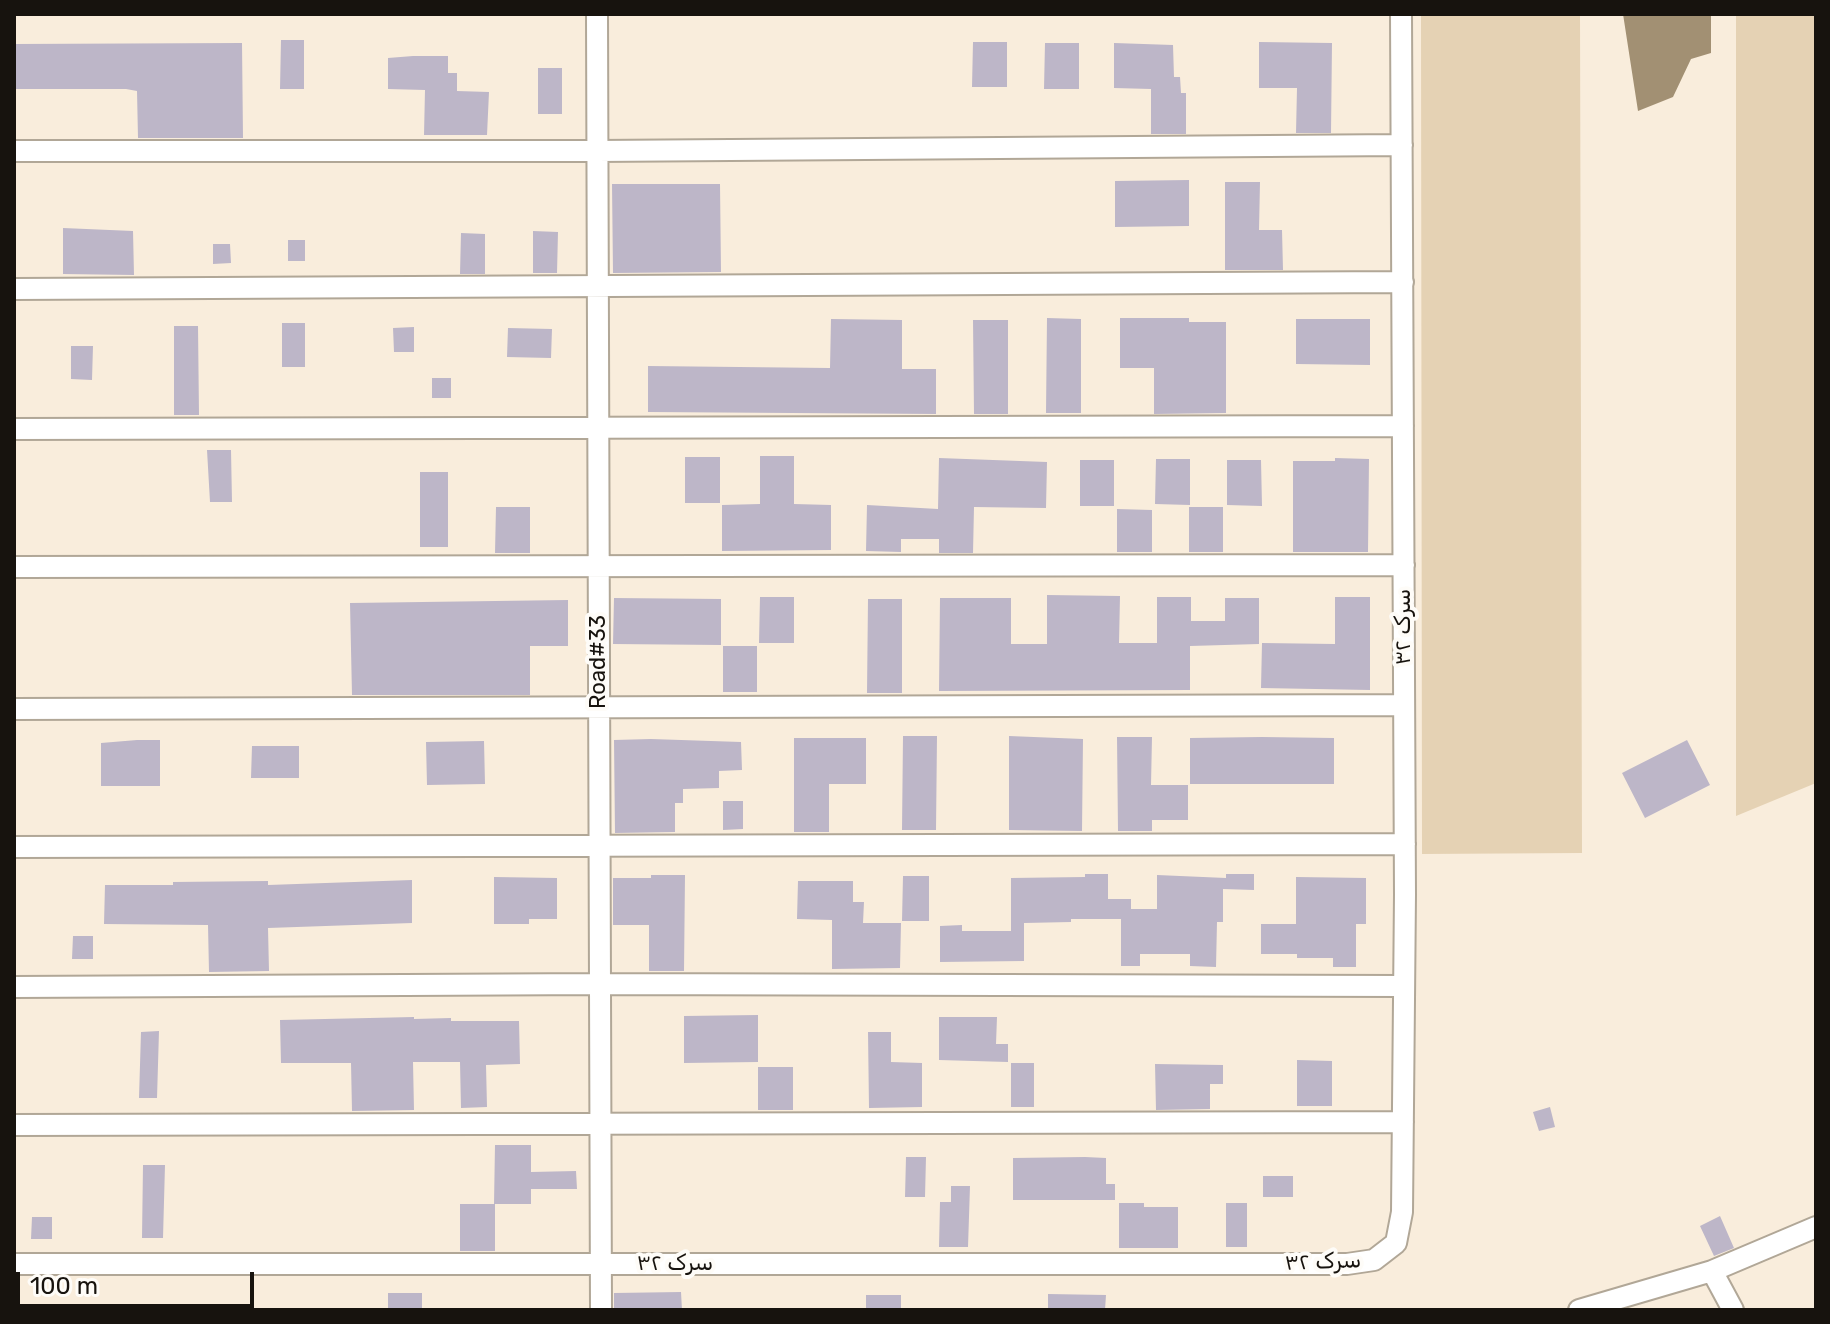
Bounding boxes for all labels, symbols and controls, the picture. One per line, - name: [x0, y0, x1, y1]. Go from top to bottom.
- street label: سرک ۳۲: [1391, 589, 1417, 665]
- street label: Road#33: [586, 615, 612, 709]
- street label: سرک ۳۲: [1284, 1247, 1362, 1277]
- street label: سرک ۳۲: [637, 1251, 713, 1277]
- scale bar: [20, 1256, 258, 1306]
- text: 100 m: [30, 1272, 98, 1300]

